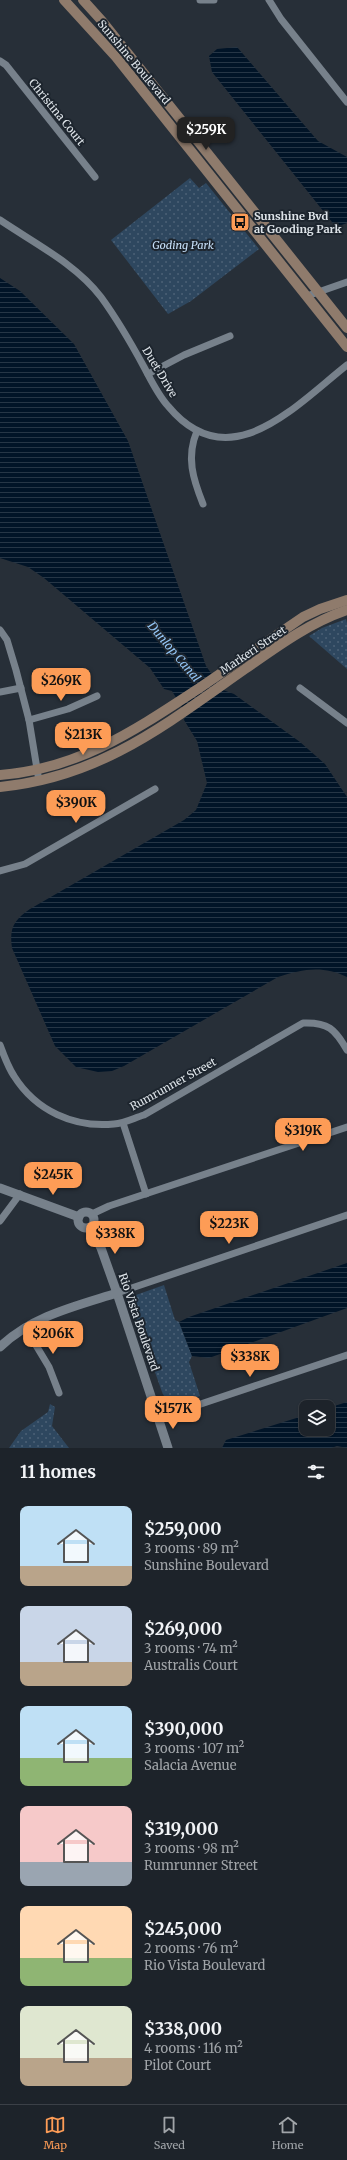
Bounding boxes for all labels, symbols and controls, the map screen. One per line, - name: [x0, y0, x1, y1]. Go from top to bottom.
- street label: Sunshine Boulevard: [95, 17, 174, 107]
- street label: Christina Court: [26, 76, 89, 149]
- pin: $259K: [178, 117, 234, 151]
- text: $259K: [186, 121, 226, 138]
- place label: Sunshine Bvd at Gooding Park: [254, 209, 342, 236]
- bus stop icon: Sunshine Bvd at Gooding Park: [229, 211, 251, 233]
- park label: Goding Park: [152, 238, 214, 252]
- street label: Duet Drive: [139, 344, 181, 400]
- water label: Dunlop Canal: [144, 618, 204, 685]
- street label: Markeri Street: [217, 622, 289, 677]
- pin: $269K: [33, 668, 89, 702]
- text: $269K: [41, 672, 81, 689]
- pin: $213K: [55, 722, 111, 756]
- text: $213K: [64, 726, 102, 743]
- pin: $390K: [48, 790, 104, 824]
- text: $390K: [55, 794, 97, 811]
- street label: Rumrunner Street: [127, 1054, 219, 1113]
- pin: $319K: [275, 1118, 331, 1152]
- text: $319K: [284, 1122, 322, 1139]
- pin: $245K: [25, 1162, 81, 1196]
- text: $245K: [33, 1166, 73, 1183]
- pin: $223K: [201, 1211, 257, 1245]
- text: $223K: [209, 1215, 249, 1232]
- pin: $338K: [87, 1221, 143, 1255]
- text: $338K: [95, 1225, 135, 1242]
- street label: Rio Vista Boulevard: [116, 1271, 162, 1373]
- pin: $206K: [25, 1321, 81, 1355]
- text: $206K: [32, 1325, 74, 1342]
- pin: $338K: [222, 1344, 278, 1378]
- text: $338K: [230, 1348, 270, 1365]
- pin: $157K: [145, 1396, 201, 1430]
- text: $157K: [154, 1400, 192, 1417]
- map controls: [299, 1400, 335, 1436]
- button: layers: [299, 1400, 335, 1436]
- text: 11 homes: [20, 1461, 96, 1483]
- icon: filters: [305, 1461, 327, 1483]
- text: $259,000: [144, 1518, 222, 1540]
- icon: home: [52, 1522, 100, 1570]
- text: 3 rooms · 89 m²: [144, 1540, 239, 1557]
- text: Sunshine Boulevard: [144, 1557, 269, 1574]
- text: $269,000: [144, 1618, 222, 1640]
- icon: home: [52, 1622, 100, 1670]
- text: 3 rooms · 74 m²: [144, 1640, 238, 1657]
- text: Australis Court: [144, 1657, 238, 1674]
- text: $390,000: [144, 1718, 223, 1740]
- icon: home: [52, 1722, 100, 1770]
- text: 3 rooms · 107 m²: [144, 1740, 244, 1757]
- text: Salacia Avenue: [144, 1757, 236, 1774]
- text: $319,000: [144, 1818, 219, 1840]
- icon: home: [52, 1822, 100, 1870]
- text: 3 rooms · 98 m²: [144, 1840, 239, 1857]
- text: Rumrunner Street: [144, 1857, 258, 1874]
- text: $245,000: [144, 1918, 222, 1940]
- icon: home: [52, 1922, 100, 1970]
- text: 2 rooms · 76 m²: [144, 1940, 238, 1957]
- text: Rio Vista Boulevard: [144, 1957, 265, 1974]
- text: $338,000: [144, 2018, 222, 2040]
- icon: home: [52, 2022, 100, 2070]
- text: 4 rooms · 116 m²: [144, 2040, 243, 2057]
- text: Pilot Court: [144, 2057, 211, 2074]
- tab: Map: [43, 2114, 67, 2152]
- tab: Saved: [154, 2114, 185, 2152]
- tab: Home: [272, 2114, 304, 2152]

